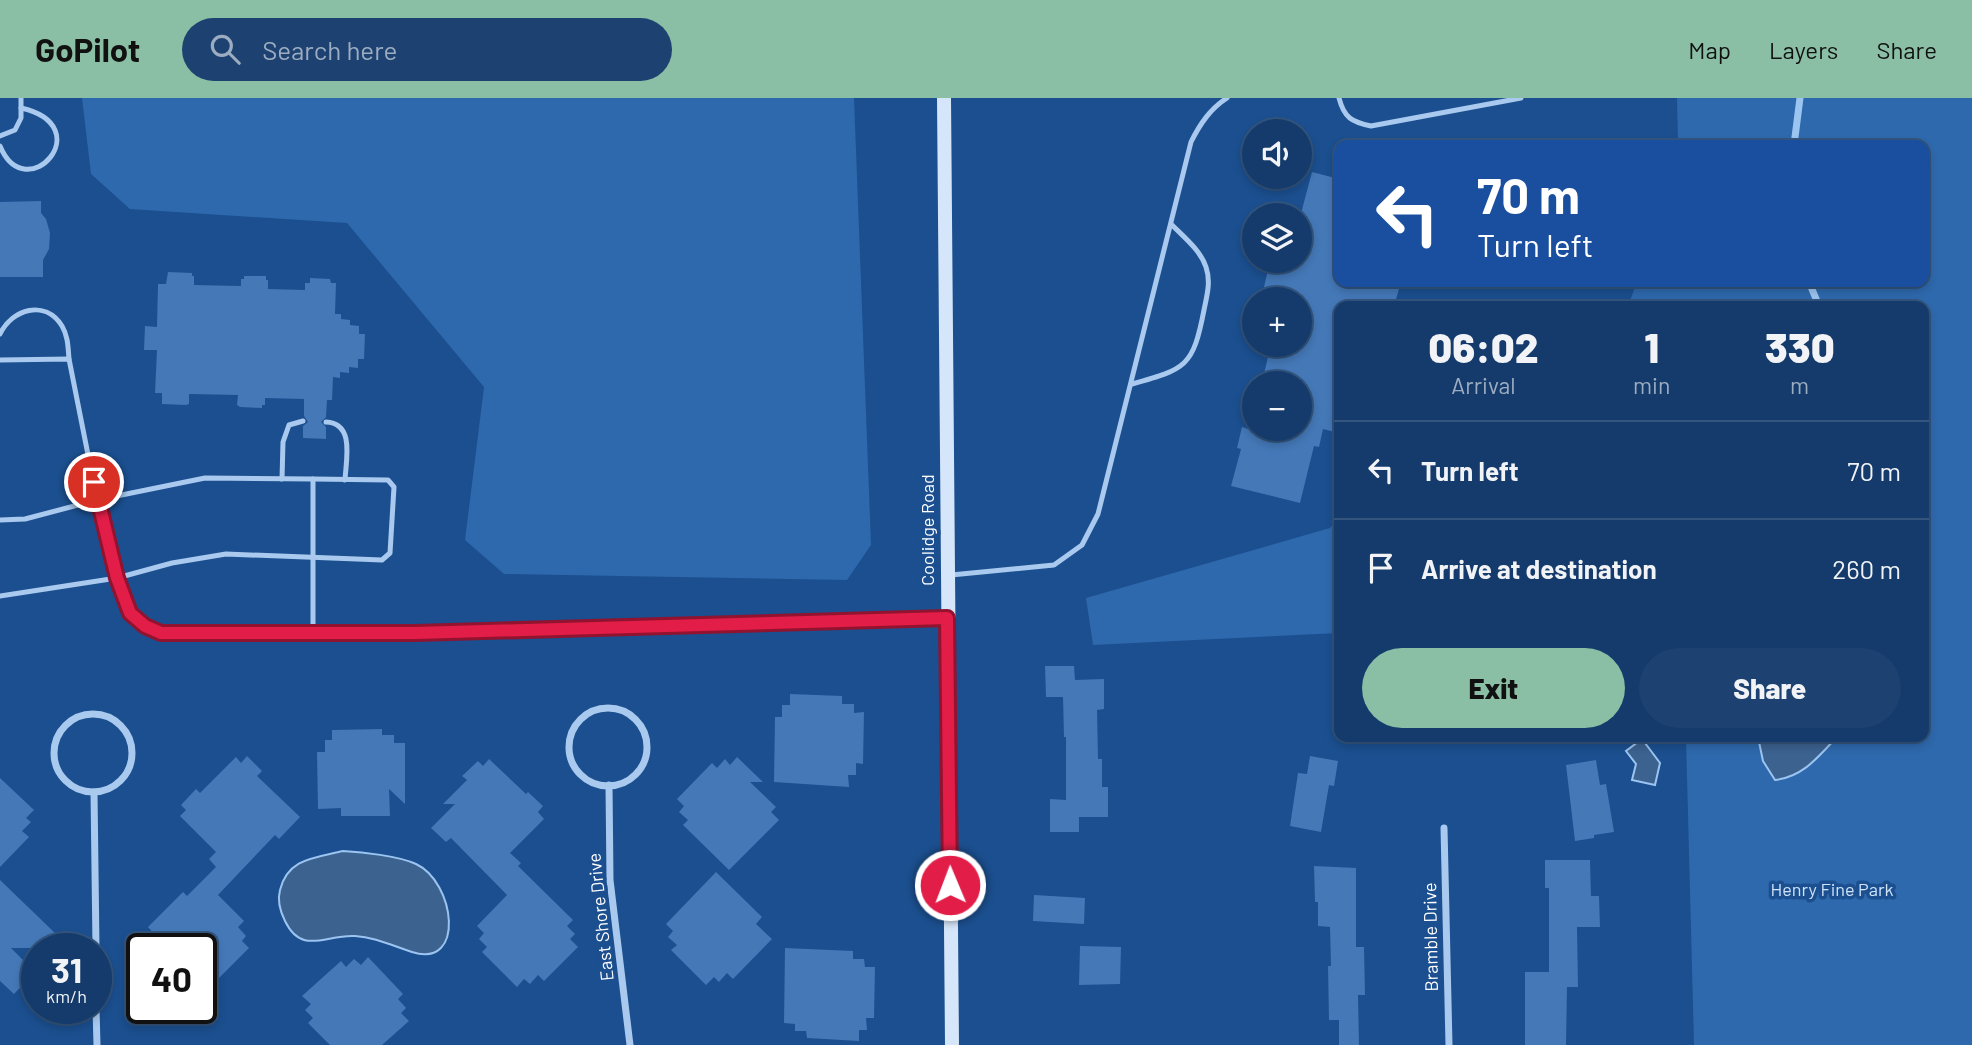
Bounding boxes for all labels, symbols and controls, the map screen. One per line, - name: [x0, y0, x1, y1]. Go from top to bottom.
- search box: [182, 18, 672, 81]
- text: GoPilot: [35, 29, 140, 69]
- icon: search: [206, 30, 244, 68]
- text: Search here: [262, 34, 397, 65]
- text: Map: [1688, 35, 1731, 64]
- text: Layers: [1769, 35, 1838, 64]
- text: Share: [1876, 35, 1937, 64]
- map controls: [1242, 119, 1312, 441]
- button: sound: [1242, 119, 1312, 189]
- text: 70 m: [1477, 165, 1580, 224]
- icon: left: [1362, 168, 1453, 259]
- button: layers: [1242, 203, 1312, 273]
- text: Turn left: [1477, 225, 1594, 263]
- button: +: [1242, 287, 1312, 357]
- text: 06:02: [1428, 321, 1539, 371]
- text: 1: [1644, 321, 1659, 371]
- text: 330: [1765, 321, 1835, 371]
- button: −: [1242, 371, 1312, 441]
- text: Arrival: [1451, 371, 1516, 399]
- text: min: [1633, 371, 1670, 399]
- text: m: [1790, 371, 1809, 399]
- icon: left: [1362, 451, 1400, 489]
- pin: [64, 452, 124, 512]
- text: Turn left: [1421, 455, 1519, 486]
- text: 70 m: [1847, 455, 1901, 486]
- icon: arrive: [75, 463, 113, 501]
- street label: Coolidge Road: [916, 474, 938, 586]
- icon: arrive: [1362, 549, 1400, 587]
- text: Arrive at destination: [1421, 553, 1657, 584]
- text: 260 m: [1832, 553, 1901, 584]
- button: Exit: [1362, 648, 1625, 728]
- button: Share: [1639, 648, 1901, 728]
- position arrow: [913, 848, 987, 922]
- street label: East Shore Drive: [582, 852, 618, 982]
- park label: Henry Fine Park: [1771, 878, 1893, 900]
- street label: Bramble Drive: [1418, 882, 1442, 992]
- speed limit sign: 40: [126, 933, 217, 1024]
- text: 31: [51, 948, 82, 990]
- text: km/h: [46, 985, 87, 1007]

